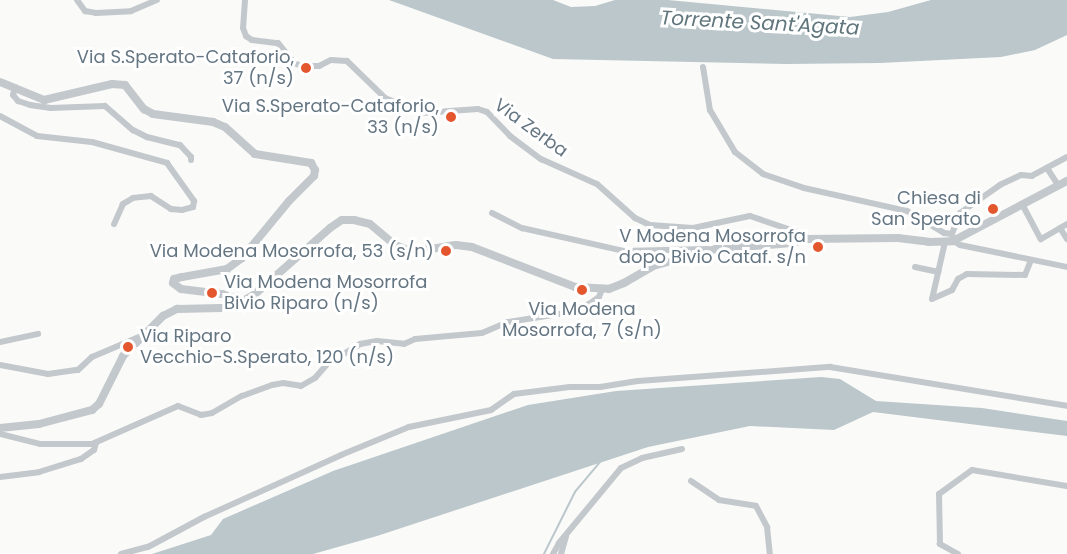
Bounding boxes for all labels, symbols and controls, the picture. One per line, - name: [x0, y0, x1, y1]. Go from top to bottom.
- water label: Torrente Sant'Agata: [660, 6, 860, 40]
- place label: Via S.Sperato-Cataforio, 37 (n/s): [77, 47, 294, 90]
- marker: Via S.Sperato-Cataforio, 37 (n/s): [299, 61, 313, 75]
- street label: Via Zerba: [490, 94, 572, 162]
- place label: Via S.Sperato-Cataforio, 33 (n/s): [222, 96, 439, 138]
- marker: Via S.Sperato-Cataforio, 33 (n/s): [444, 110, 458, 124]
- place label: Chiesa di San Sperato: [871, 188, 981, 230]
- marker: Chiesa di San Sperato: [986, 202, 1000, 216]
- place label: V Modena Mosorrofa dopo Bivio Cataf. s/n: [619, 226, 806, 268]
- place label: Via Modena Mosorrofa, 53 (s/n): [150, 240, 434, 262]
- marker: V Modena Mosorrofa dopo Bivio Cataf. s/n: [811, 240, 825, 254]
- marker: Via Modena Mosorrofa, 53 (s/n): [439, 244, 453, 258]
- place label: Via Modena Mosorrofa Bivio Riparo (n/s): [224, 272, 427, 314]
- marker: Via Modena Mosorrofa, 7 (s/n): [575, 283, 589, 297]
- marker: Via Modena Mosorrofa Bivio Riparo (n/s): [205, 286, 219, 300]
- place label: Via Modena Mosorrofa, 7 (s/n): [502, 299, 662, 342]
- place label: Via Riparo Vecchio-S.Sperato, 120 (n/s): [140, 326, 394, 368]
- marker: Via Riparo Vecchio-S.Sperato, 120 (n/s): [121, 340, 135, 354]

